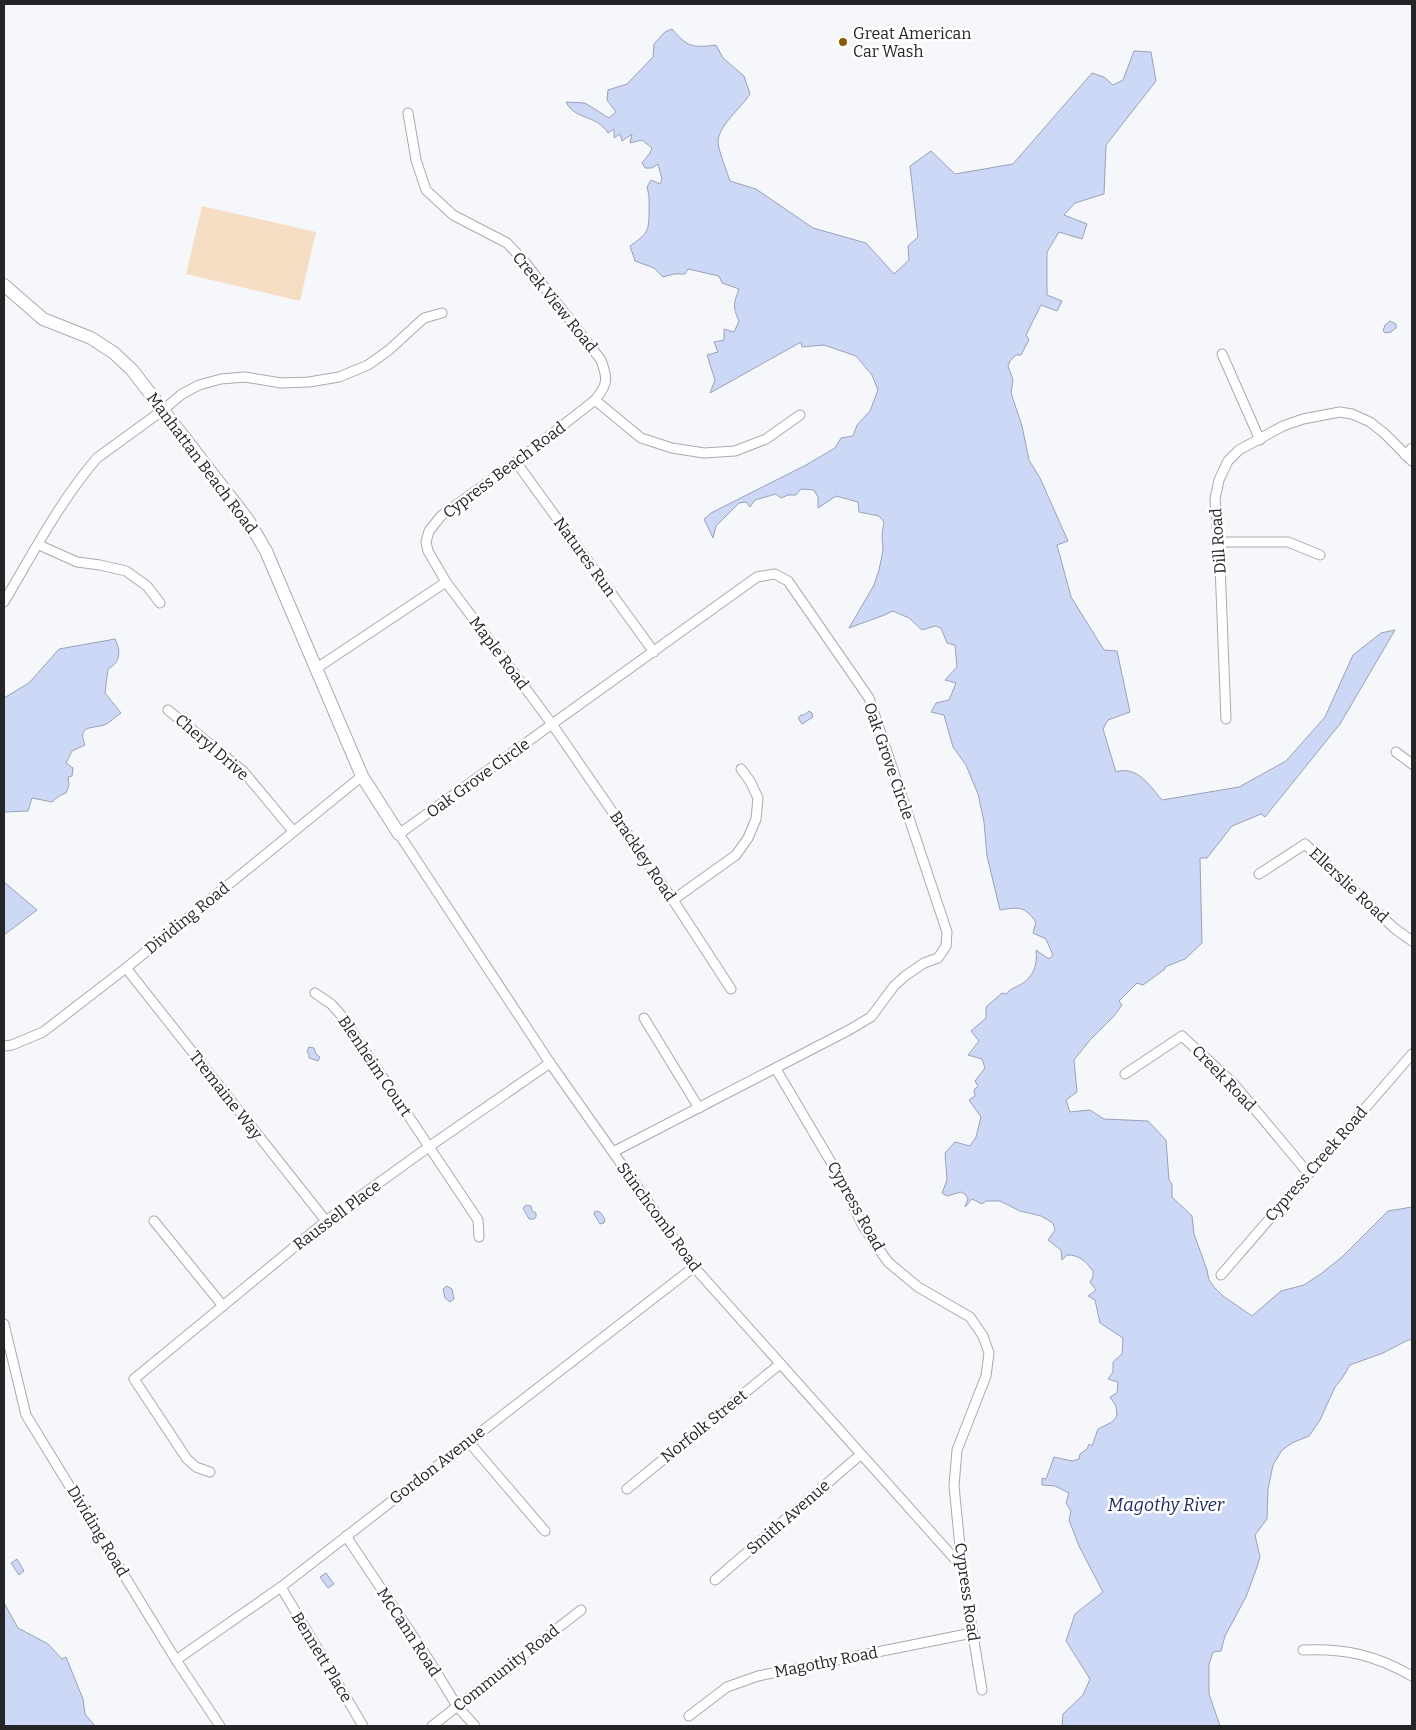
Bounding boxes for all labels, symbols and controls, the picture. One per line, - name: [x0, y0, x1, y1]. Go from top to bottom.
- place label: Great American Car Wash: [853, 24, 971, 61]
- marker: Great American Car Wash: [837, 36, 849, 48]
- street label: Creek View Road: [509, 248, 602, 356]
- street label: Manhattan Beach Road: [143, 389, 261, 538]
- street label: Cypress Beach Road: [439, 418, 569, 522]
- street label: Dill Road: [1206, 507, 1230, 575]
- street label: Natures Run: [550, 514, 620, 600]
- street label: Maple Road: [465, 613, 533, 694]
- street label: Oak Grove Circle: [860, 700, 918, 822]
- street label: Cheryl Drive: [171, 710, 253, 784]
- street label: Oak Grove Circle: [423, 734, 533, 822]
- street label: Brackley Road: [606, 807, 680, 905]
- street label: Ellerslie Road: [1305, 843, 1393, 927]
- street label: Dividing Road: [141, 878, 233, 958]
- street label: Blenheim Court: [334, 1012, 416, 1120]
- street label: Creek Road: [1188, 1041, 1260, 1115]
- street label: Tremaine Way: [186, 1047, 267, 1143]
- street label: Cypress Creek Road: [1261, 1102, 1371, 1225]
- street label: Cypress Road: [824, 1158, 889, 1255]
- street label: Stinchcomb Road: [613, 1159, 705, 1276]
- street label: Raussell Place: [290, 1176, 384, 1254]
- street label: Norfolk Street: [657, 1385, 751, 1466]
- street label: Gordon Avenue: [385, 1422, 489, 1508]
- street label: Smith Avenue: [742, 1476, 834, 1558]
- street label: Dividing Road: [63, 1482, 133, 1580]
- water label: Magothy River: [1108, 1494, 1225, 1516]
- street label: Cypress Road: [951, 1541, 983, 1643]
- street label: McCann Road: [373, 1584, 445, 1680]
- street label: Bennett Place: [288, 1608, 356, 1706]
- street label: Community Road: [449, 1620, 563, 1715]
- street label: Magothy Road: [773, 1643, 880, 1681]

